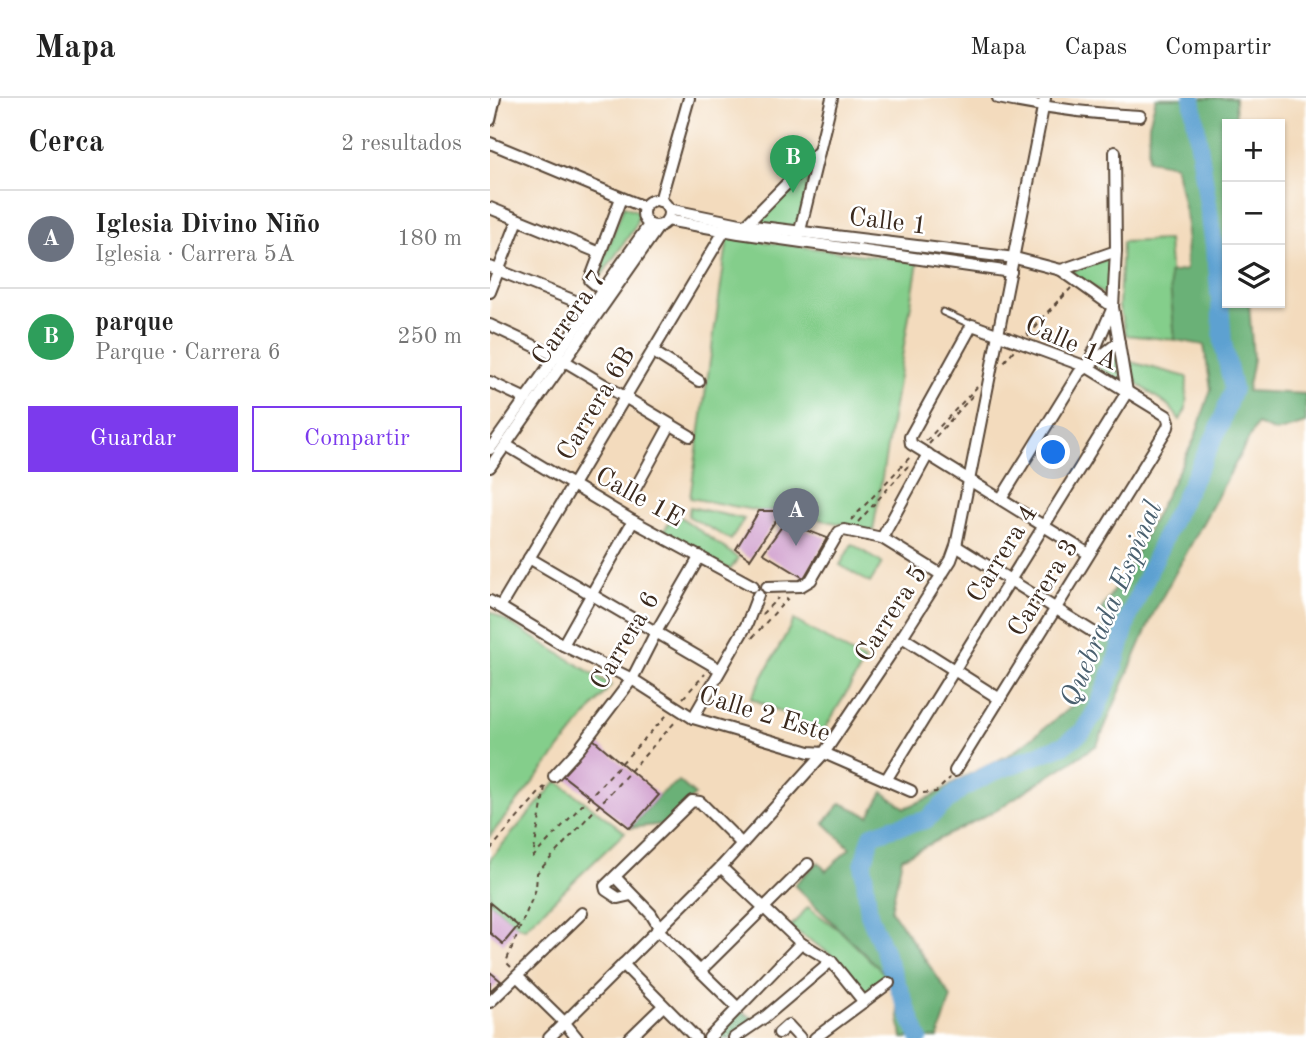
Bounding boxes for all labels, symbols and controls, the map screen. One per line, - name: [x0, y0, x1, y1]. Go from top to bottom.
- text: Mapa: [35, 32, 116, 65]
- text: Mapa: [970, 36, 1026, 60]
- text: Capas: [1064, 36, 1127, 60]
- text: Compartir: [1165, 36, 1271, 60]
- map controls: [1222, 119, 1285, 308]
- button: +: [1222, 119, 1285, 182]
- text: Cerca: [28, 128, 104, 158]
- text: 2 resultados: [341, 132, 462, 155]
- pin: B: [770, 135, 816, 193]
- button: −: [1222, 182, 1285, 245]
- street label: Calle 1: [847, 204, 928, 240]
- text: Iglesia Divino Niño: [95, 212, 320, 238]
- text: A: [42, 227, 60, 250]
- text: 180 m: [397, 227, 462, 250]
- text: Iglesia · Carrera 5A: [95, 243, 295, 266]
- button: layers: [1222, 245, 1285, 308]
- street label: Carrera 7: [528, 266, 612, 370]
- text: parque: [95, 310, 174, 336]
- street label: Calle 1A: [1021, 312, 1122, 376]
- text: B: [43, 325, 59, 348]
- text: 250 m: [397, 325, 462, 348]
- text: Parque · Carrera 6: [95, 341, 281, 364]
- street label: Carrera 6B: [553, 343, 641, 465]
- button: Guardar: [28, 406, 238, 472]
- button: Compartir: [252, 406, 462, 472]
- your location: [1036, 435, 1070, 469]
- street label: Calle 1E: [590, 463, 688, 533]
- pin: A: [773, 488, 819, 546]
- water label: Quebrada Espinal: [1057, 497, 1169, 711]
- street label: Carrera 4: [963, 501, 1043, 607]
- street label: Carrera 3: [1004, 535, 1084, 641]
- street label: Carrera 5: [851, 561, 932, 667]
- street label: Carrera 6: [586, 587, 665, 695]
- street label: Calle 2 Este: [695, 683, 833, 747]

